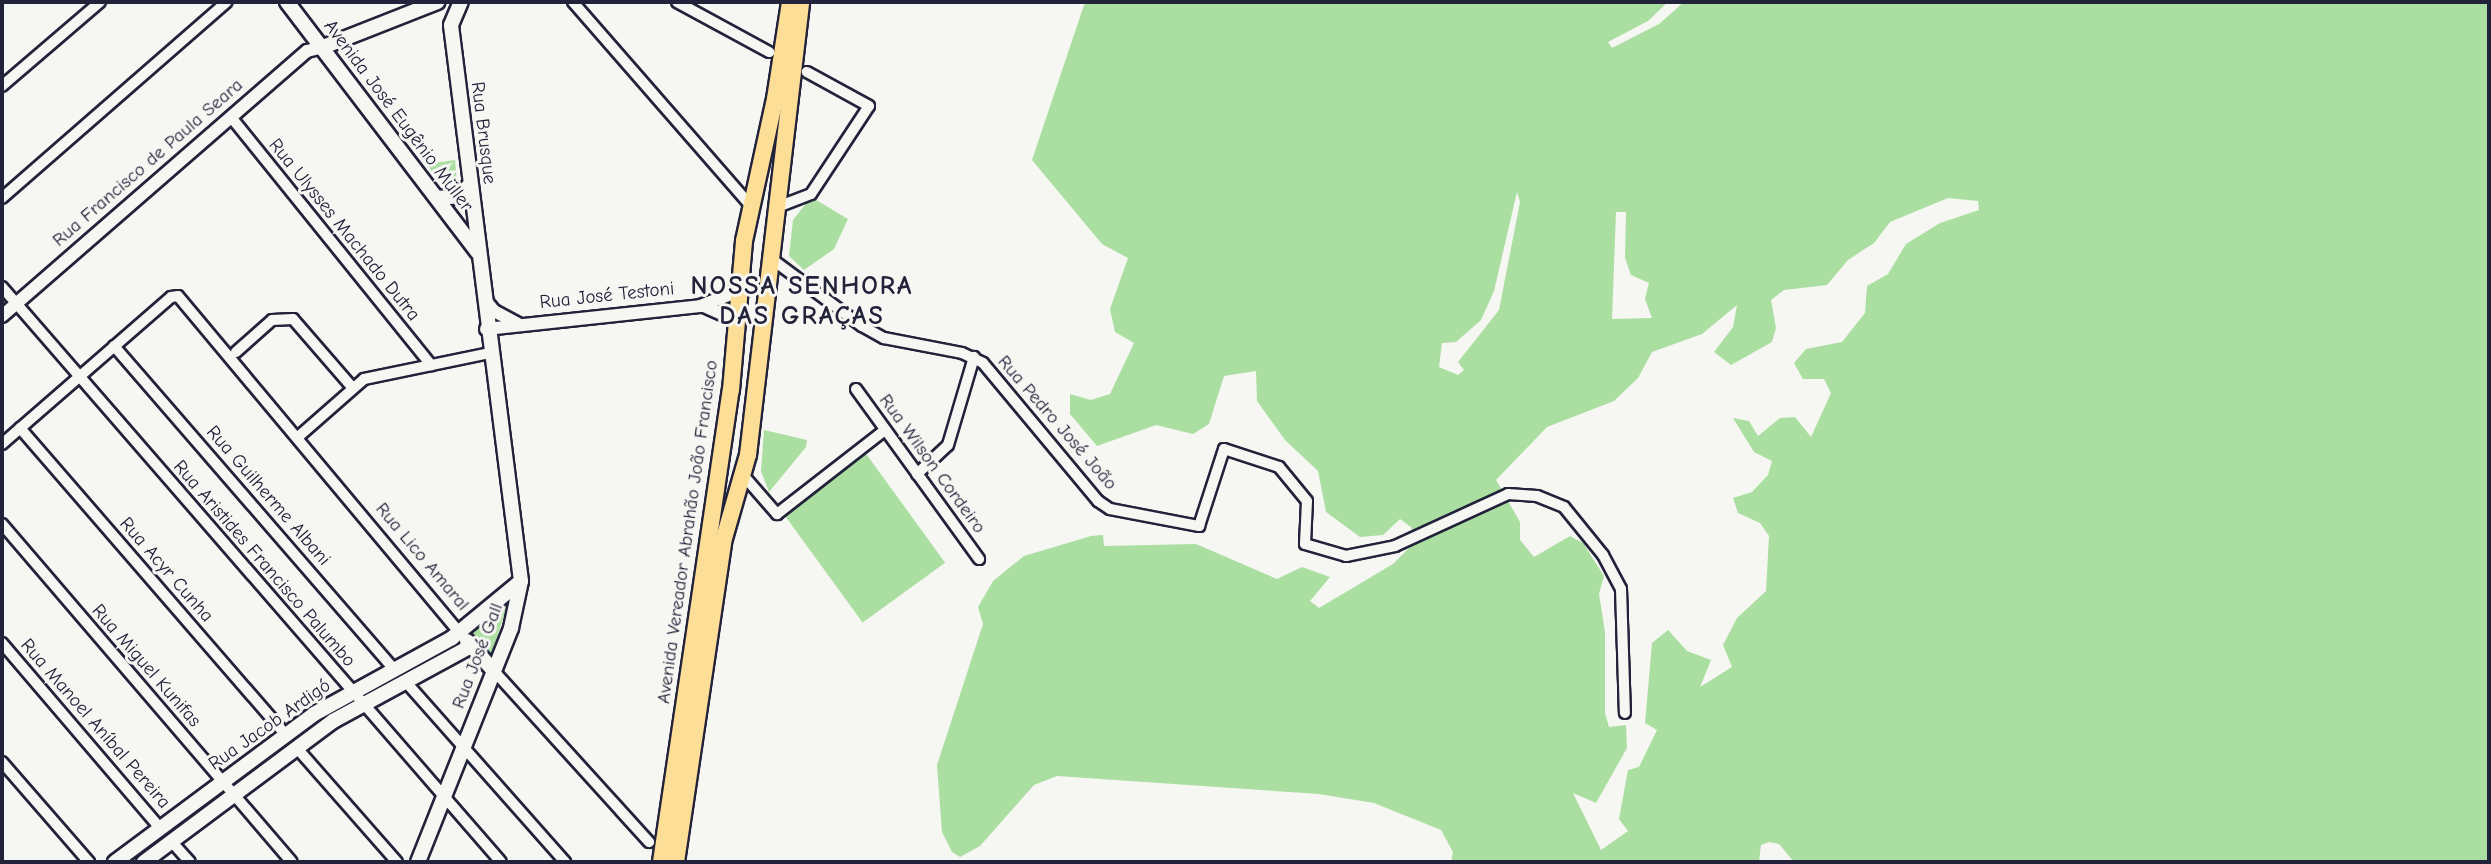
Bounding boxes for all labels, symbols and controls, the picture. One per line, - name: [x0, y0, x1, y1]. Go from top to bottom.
- street label: Avenida José Eugênio Müller: [318, 16, 478, 216]
- street label: Rua Francisco de Paula Seara: [48, 74, 248, 252]
- street label: Rua Brusque: [465, 80, 501, 186]
- street label: Rua Ulysses Machado Dutra: [263, 134, 425, 326]
- district label: NOSSA SENHORA DAS GRAÇAS: [692, 271, 912, 332]
- street label: Rua José Testoni: [539, 278, 675, 314]
- street label: Rua Pedro José João: [992, 351, 1122, 495]
- street label: Avenida Vereador Abrahão João Francisco: [653, 359, 723, 705]
- street label: Rua Wilson Cordeiro: [874, 390, 990, 538]
- street label: Rua Guilherme Albani: [201, 421, 335, 571]
- street label: Rua Aristides Francisco Palumbo: [168, 456, 360, 672]
- street label: Rua Lico Amaral: [370, 498, 474, 616]
- street label: Rua Acyr Cunha: [114, 513, 218, 627]
- street label: Rua Miguel Kunifas: [87, 600, 205, 732]
- street label: Rua José Gall: [447, 600, 509, 712]
- street label: Rua Manoel Aníbal Pereira: [15, 635, 175, 813]
- street label: Rua Jacob Ardigó: [205, 674, 335, 776]

